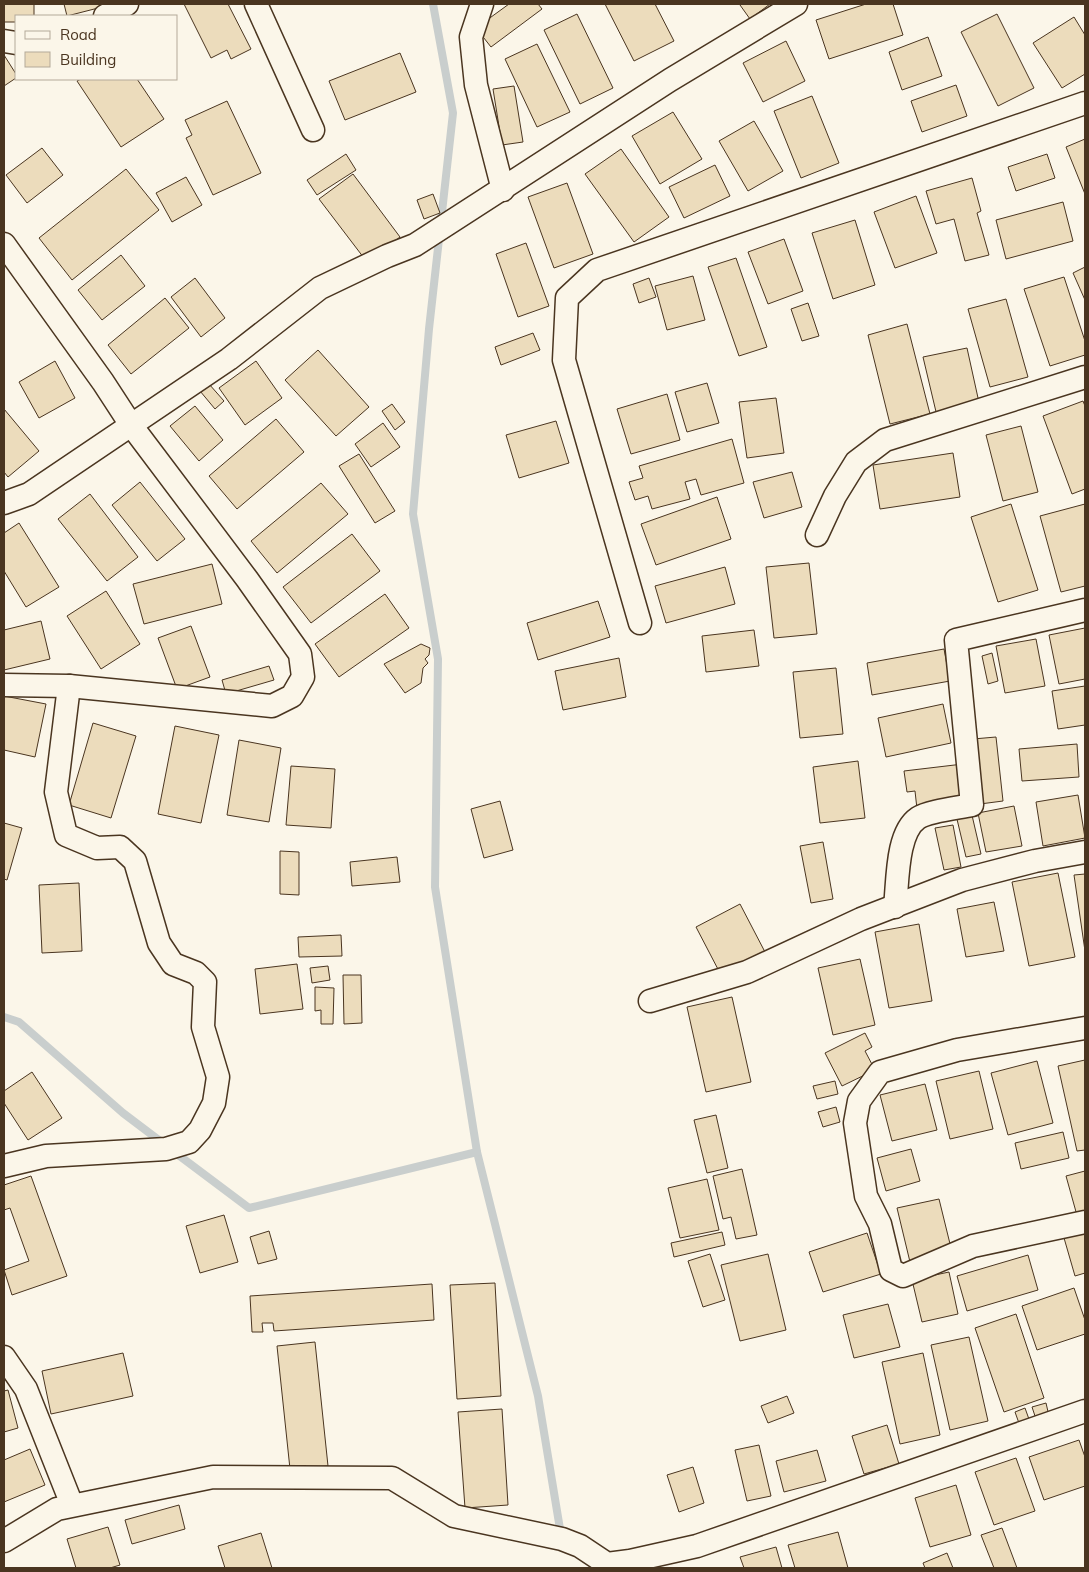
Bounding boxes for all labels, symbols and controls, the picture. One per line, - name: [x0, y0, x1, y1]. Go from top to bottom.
- legend: [15, 15, 178, 80]
- text: Road: [60, 25, 97, 44]
- text: Building: [60, 50, 116, 69]

